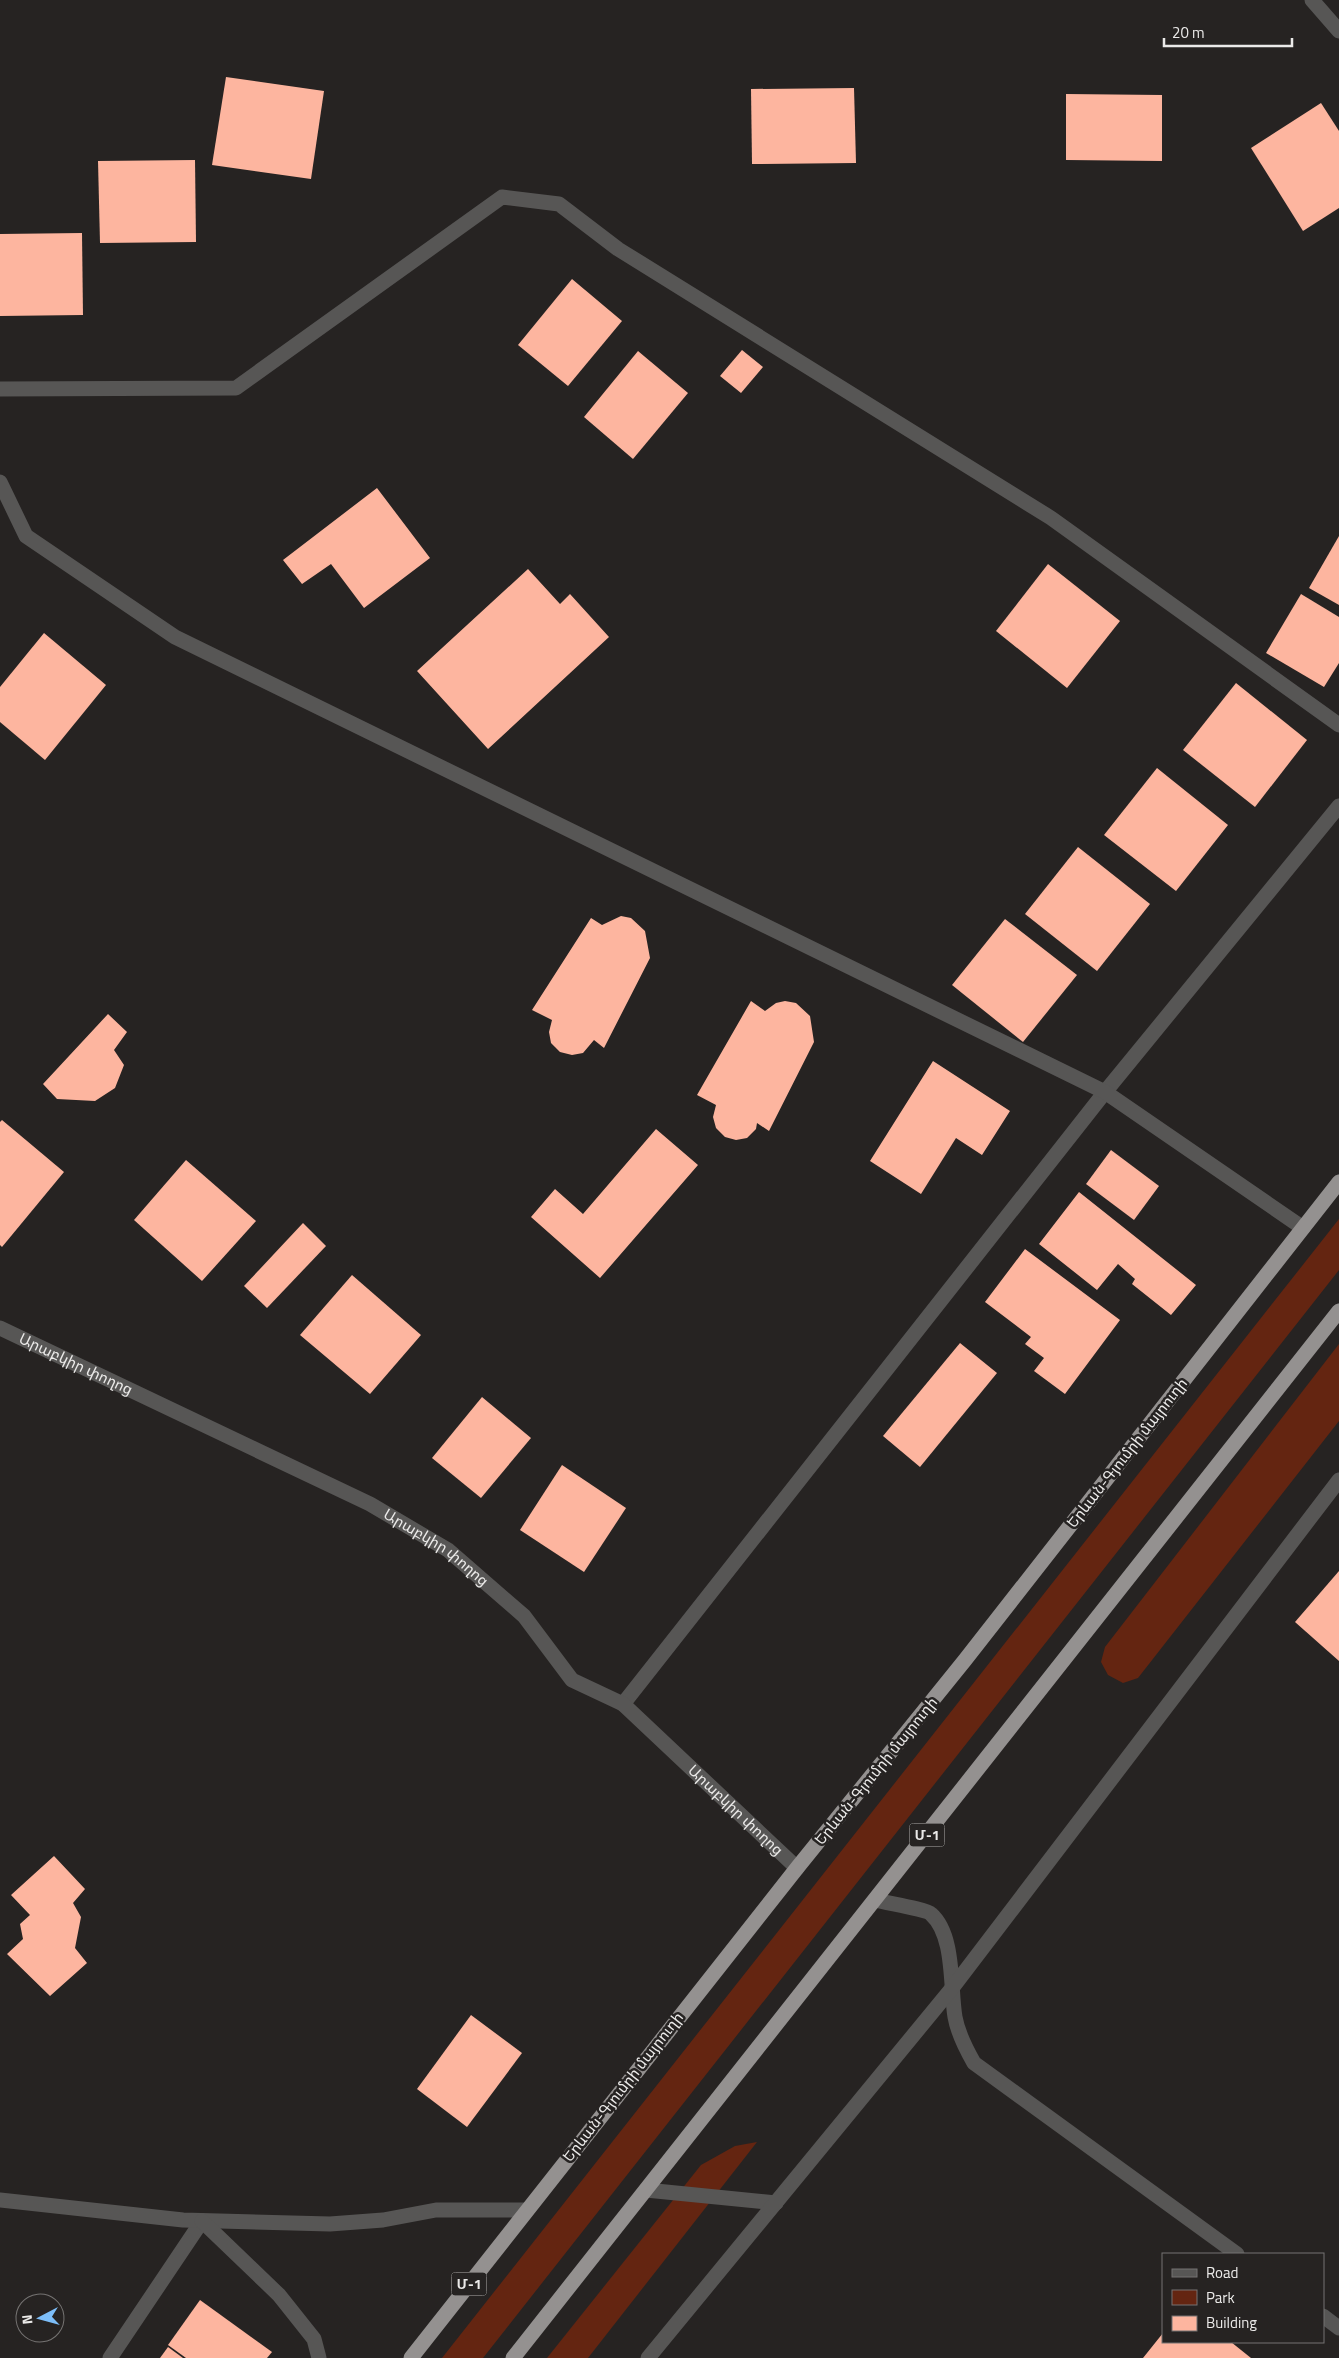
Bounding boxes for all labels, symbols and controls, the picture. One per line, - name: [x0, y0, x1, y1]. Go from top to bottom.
- scale bar: [1164, 15, 1292, 47]
- text: 20 m: [1172, 21, 1205, 44]
- street label: Արաբկիր փողոց: [15, 1327, 137, 1401]
- street label: Երևան-Գյումրի մայրուղի: [1061, 1373, 1193, 1533]
- street label: Արաբկիր փողոց: [379, 1502, 494, 1592]
- street label: Երևան-Գյումրի մայրուղի: [808, 1692, 943, 1850]
- street label: Արաբկիր փողոց: [683, 1759, 789, 1861]
- road number: Մ-1: [910, 1824, 944, 1846]
- street label: Երևան-Գյումրի մայրուղի: [557, 2007, 689, 2167]
- legend: [1162, 2253, 1324, 2343]
- text: Road: [1206, 2261, 1238, 2284]
- road number: Մ-1: [452, 2272, 486, 2296]
- text: Park: [1206, 2286, 1235, 2309]
- north arrow: [15, 2293, 65, 2343]
- text: Building: [1206, 2311, 1257, 2334]
- text: N: [16, 2313, 38, 2325]

